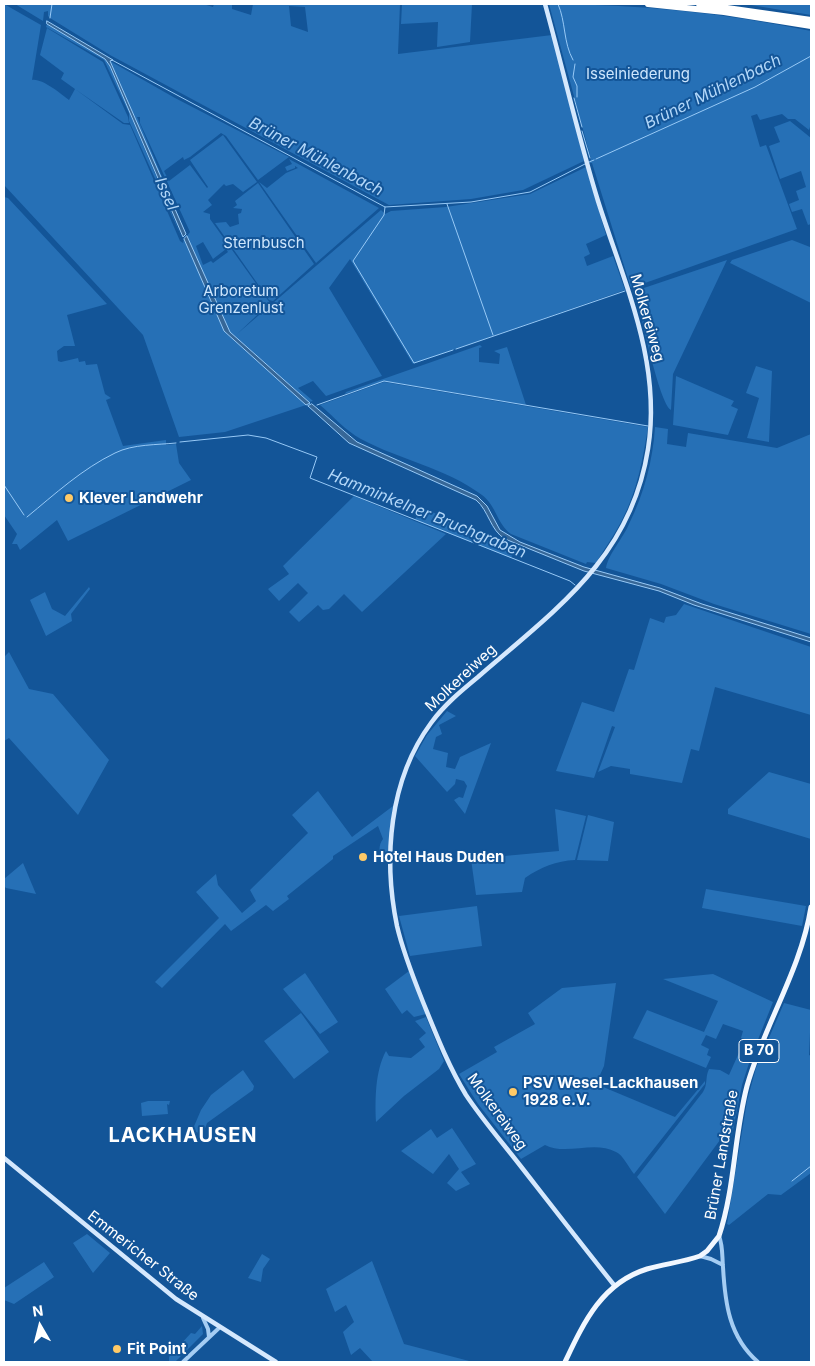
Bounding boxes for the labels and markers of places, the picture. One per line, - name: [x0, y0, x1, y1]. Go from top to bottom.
- place label: Klever Landwehr: [79, 489, 203, 507]
- marker: Klever Landwehr: [63, 492, 75, 504]
- place label: Hotel Haus Duden: [373, 848, 504, 866]
- marker: Hotel Haus Duden: [357, 851, 369, 863]
- place label: PSV Wesel-Lackhausen 1928 e.V.: [523, 1074, 698, 1109]
- marker: PSV Wesel-Lackhausen 1928 e.V.: [507, 1086, 519, 1098]
- place label: Fit Point: [127, 1340, 187, 1358]
- marker: Fit Point: [111, 1343, 123, 1355]

